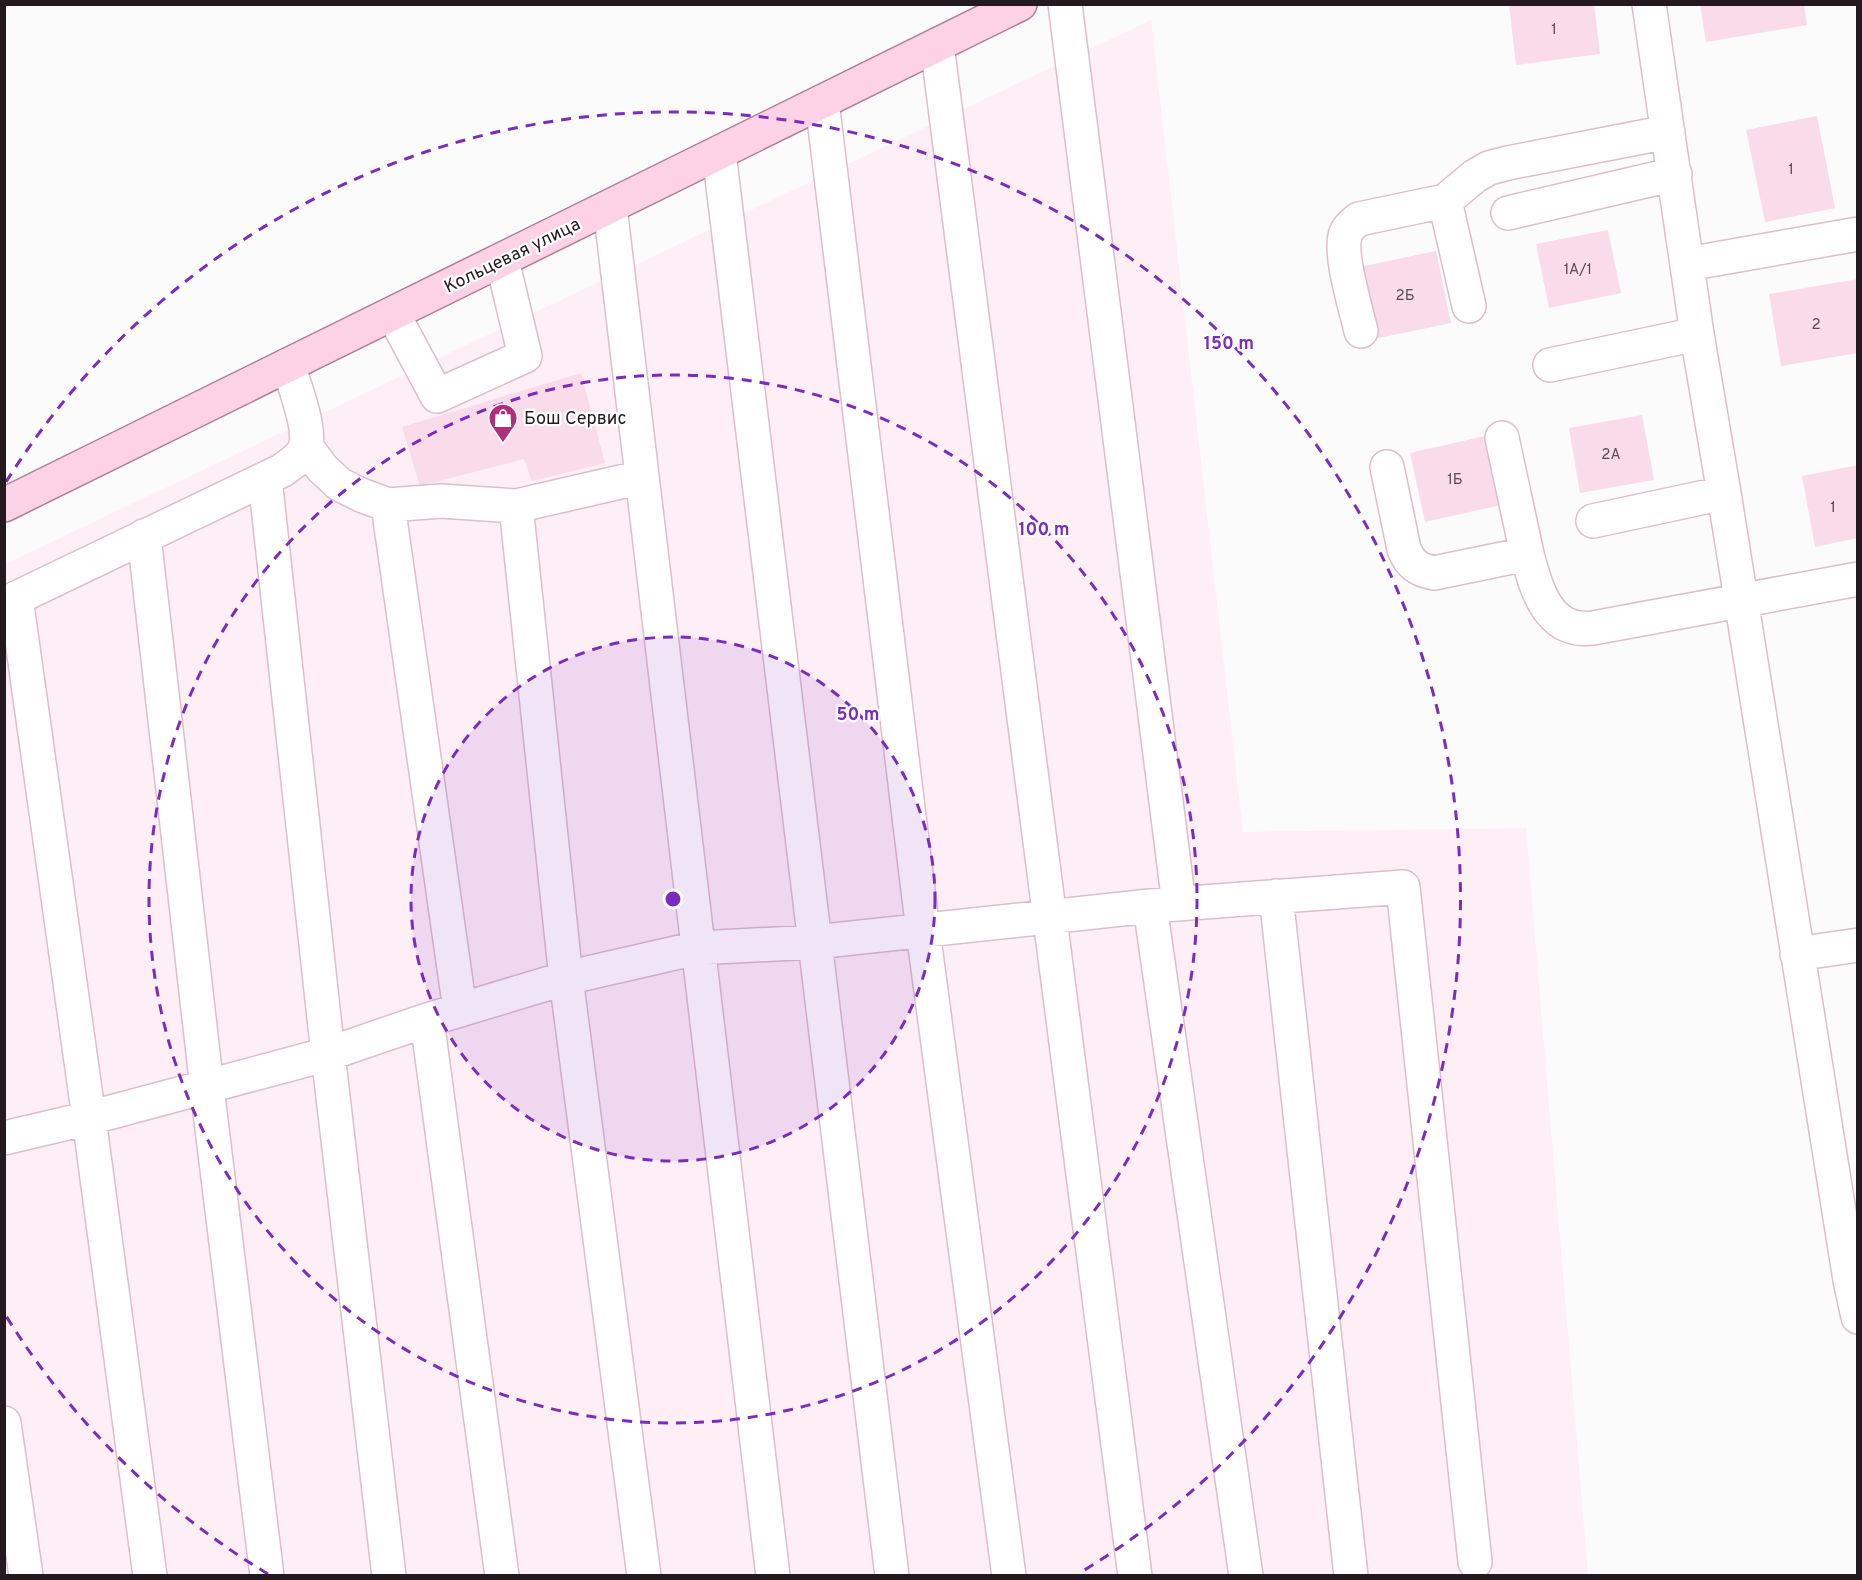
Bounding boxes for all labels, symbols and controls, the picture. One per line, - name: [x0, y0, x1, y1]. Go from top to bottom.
- house number: 1: [1551, 21, 1557, 40]
- house number: 1: [1788, 161, 1794, 180]
- street label: Кольцевая улица: [441, 213, 585, 299]
- house number: 1А/1: [1564, 261, 1592, 280]
- house number: 2Б: [1395, 287, 1415, 306]
- house number: 2: [1811, 316, 1821, 335]
- text: 150 m: [1204, 333, 1254, 356]
- shop icon: Бош Сервис: [487, 402, 519, 444]
- place label: Бош Сервис: [524, 408, 626, 431]
- house number: 2А: [1601, 446, 1621, 465]
- house number: 1Б: [1447, 471, 1463, 490]
- house number: 1: [1830, 499, 1836, 518]
- text: 100 m: [1018, 519, 1070, 542]
- text: 50 m: [836, 704, 880, 727]
- centre of rings: [663, 889, 683, 909]

